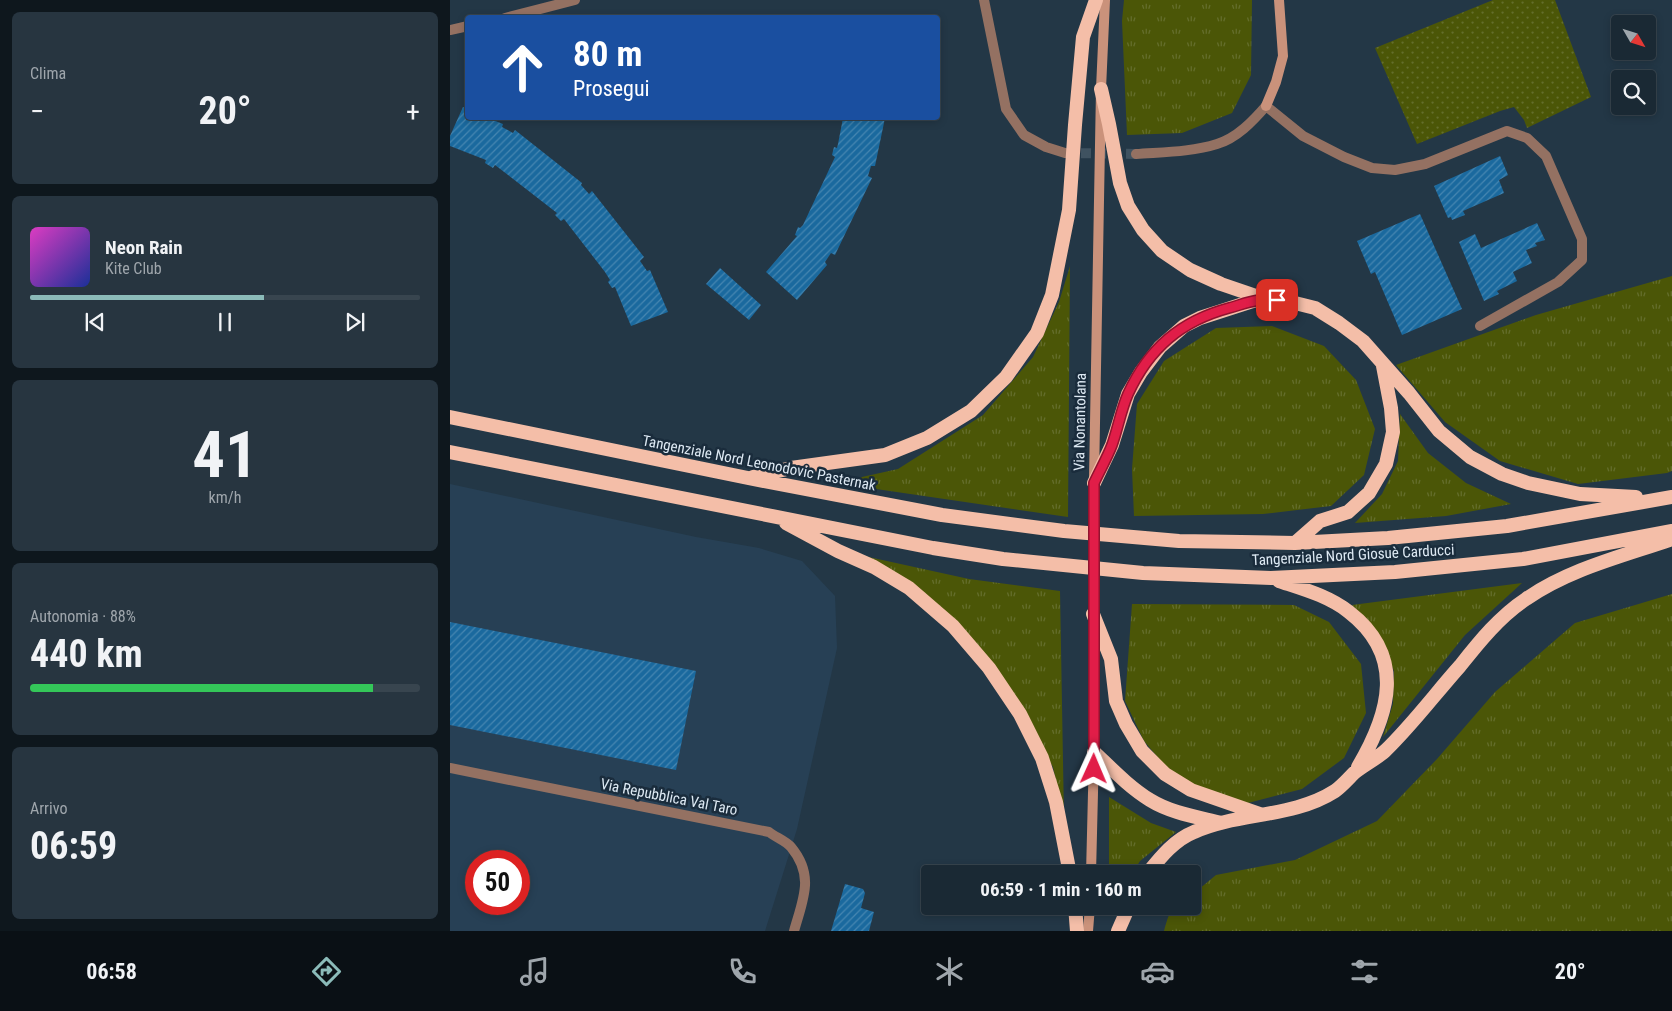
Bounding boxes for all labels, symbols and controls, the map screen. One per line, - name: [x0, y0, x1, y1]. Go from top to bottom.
- north arrow: [1611, 15, 1656, 60]
- map controls: [1611, 15, 1656, 115]
- text: 80 m: [573, 34, 642, 75]
- icon: ahead: [490, 35, 555, 100]
- text: Clima: [30, 64, 66, 83]
- button: search: [1611, 70, 1656, 115]
- text: Prosegui: [573, 76, 650, 101]
- text: 20°: [198, 89, 252, 133]
- text: −: [30, 95, 44, 128]
- text: +: [406, 95, 420, 128]
- text: Neon Rain: [105, 236, 183, 259]
- text: Kite Club: [105, 259, 162, 278]
- pin: [1256, 279, 1298, 321]
- icon: arrive: [1263, 286, 1291, 314]
- icon: previous: [81, 308, 109, 336]
- icon: pause: [211, 308, 239, 336]
- icon: next: [341, 308, 369, 336]
- street label: Via Nonantolana: [1070, 373, 1090, 471]
- text: 41: [192, 417, 258, 493]
- street label: Tangenziale Nord Leonodovic Pasternak: [641, 432, 878, 495]
- text: km/h: [209, 488, 241, 507]
- street label: Tangenziale Nord Giosuè Carducci: [1251, 541, 1455, 569]
- text: Autonomia · 88%: [30, 607, 136, 626]
- text: 440 km: [30, 632, 143, 676]
- position arrow: [1067, 742, 1119, 794]
- street label: Via Repubblica Val Taro: [599, 775, 739, 819]
- text: Arrivo: [30, 799, 67, 818]
- text: 06:59: [30, 824, 117, 868]
- speed limit sign: 50: [465, 850, 530, 915]
- text: 06:59 · 1 min · 160 m: [980, 878, 1142, 901]
- icon: directions: [309, 954, 344, 989]
- icon: music: [517, 954, 552, 989]
- icon: phone: [725, 954, 760, 989]
- icon: climate: [932, 954, 967, 989]
- icon: car: [1140, 954, 1175, 989]
- icon: filters: [1347, 954, 1382, 989]
- text: 06:58: [86, 959, 137, 984]
- text: 20°: [1555, 959, 1586, 984]

